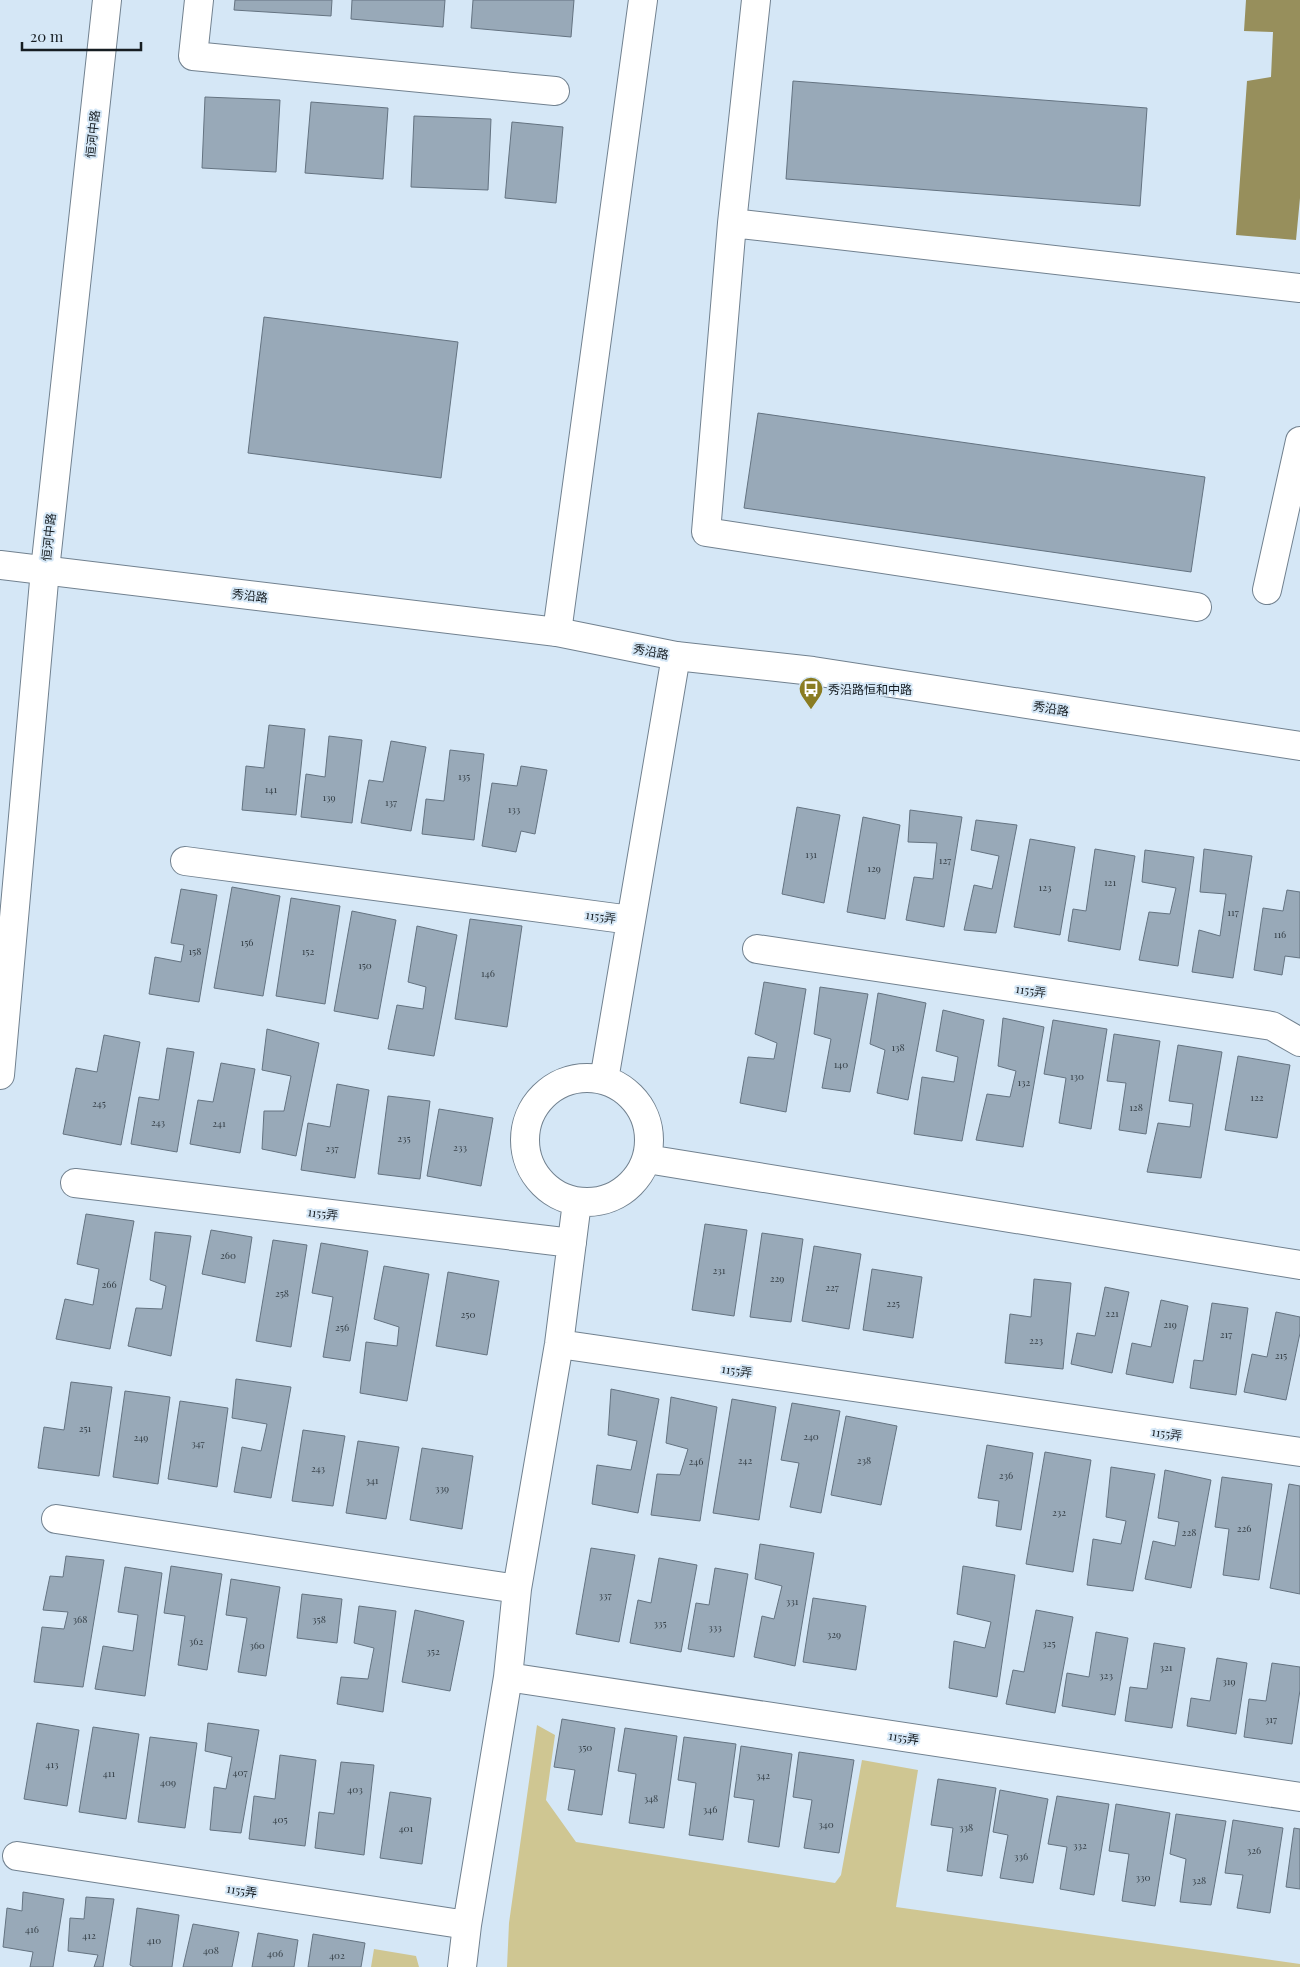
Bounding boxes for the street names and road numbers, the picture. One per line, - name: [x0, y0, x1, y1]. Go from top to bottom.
- street label: 恒河中路: [82, 109, 102, 159]
- street label: 恒河中路: [38, 512, 58, 562]
- street label: 秀沿路: [231, 585, 269, 605]
- street label: 秀沿路: [632, 640, 670, 662]
- street label: 秀沿路: [1032, 697, 1070, 719]
- street label: 1155弄: [585, 906, 617, 926]
- street label: 1155弄: [1015, 980, 1047, 1000]
- street label: 1155弄: [307, 1203, 339, 1223]
- street label: 1155弄: [721, 1360, 753, 1380]
- street label: 1155弄: [1151, 1423, 1183, 1443]
- street label: 1155弄: [888, 1727, 920, 1747]
- street label: 1155弄: [226, 1880, 258, 1900]

